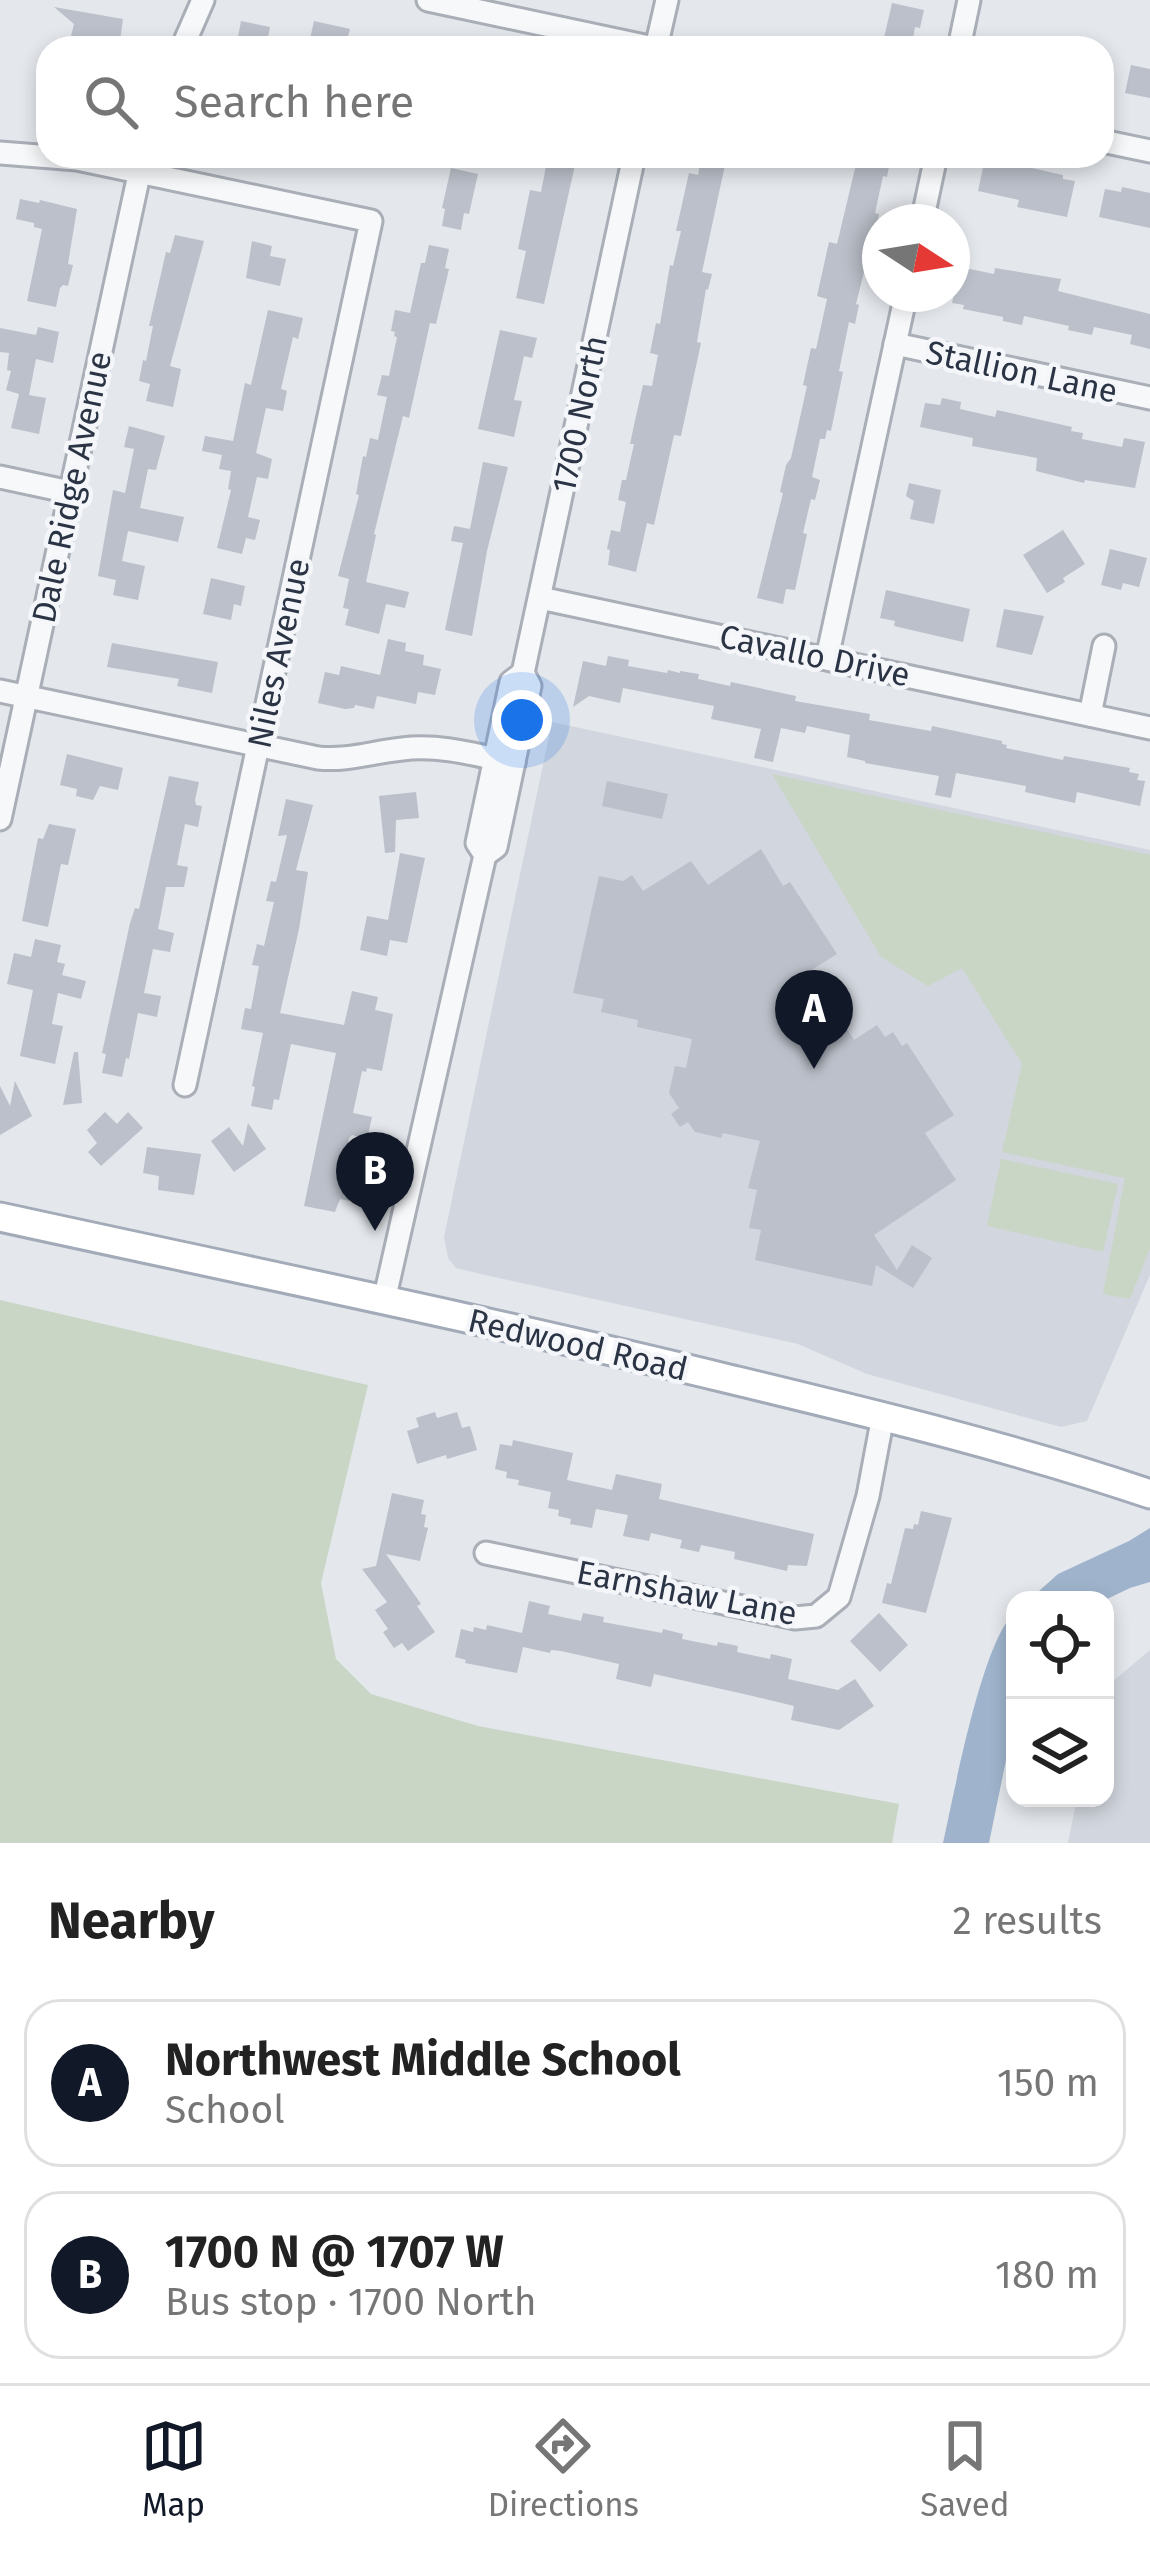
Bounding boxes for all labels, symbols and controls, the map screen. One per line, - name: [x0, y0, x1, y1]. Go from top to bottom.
- search box: [36, 36, 1114, 168]
- icon: search: [78, 69, 144, 135]
- text: Search here: [174, 75, 414, 129]
- north arrow: [862, 204, 970, 312]
- street label: 1700 North: [544, 332, 616, 497]
- street label: Stallion Lane: [922, 332, 1121, 412]
- street label: Dale Ridge Avenue: [24, 348, 120, 627]
- street label: Niles Avenue: [239, 555, 319, 752]
- street label: Cavallo Drive: [716, 616, 914, 696]
- your location: [492, 690, 552, 750]
- pin: A: [775, 970, 853, 1069]
- pin: B: [336, 1132, 414, 1231]
- street label: Redwood Road: [464, 1300, 691, 1390]
- street label: Earnshaw Lane: [573, 1552, 800, 1634]
- map controls: [1006, 1591, 1114, 1807]
- button: locate: [1006, 1591, 1114, 1699]
- button: layers: [1006, 1699, 1114, 1807]
- text: Nearby: [48, 1890, 214, 1952]
- text: 2 results: [953, 1898, 1102, 1944]
- text: Northwest Middle School: [165, 2033, 681, 2087]
- text: A: [78, 2060, 102, 2106]
- text: 150 m: [997, 2060, 1099, 2106]
- text: School: [165, 2087, 285, 2133]
- text: 1700 N @ 1707 W: [165, 2225, 504, 2279]
- text: B: [78, 2252, 102, 2298]
- text: 180 m: [995, 2252, 1099, 2298]
- text: Bus stop · 1700 North: [165, 2279, 537, 2325]
- tab: Map: [141, 2413, 207, 2525]
- tab: Directions: [488, 2413, 639, 2525]
- tab: Saved: [920, 2413, 1009, 2525]

